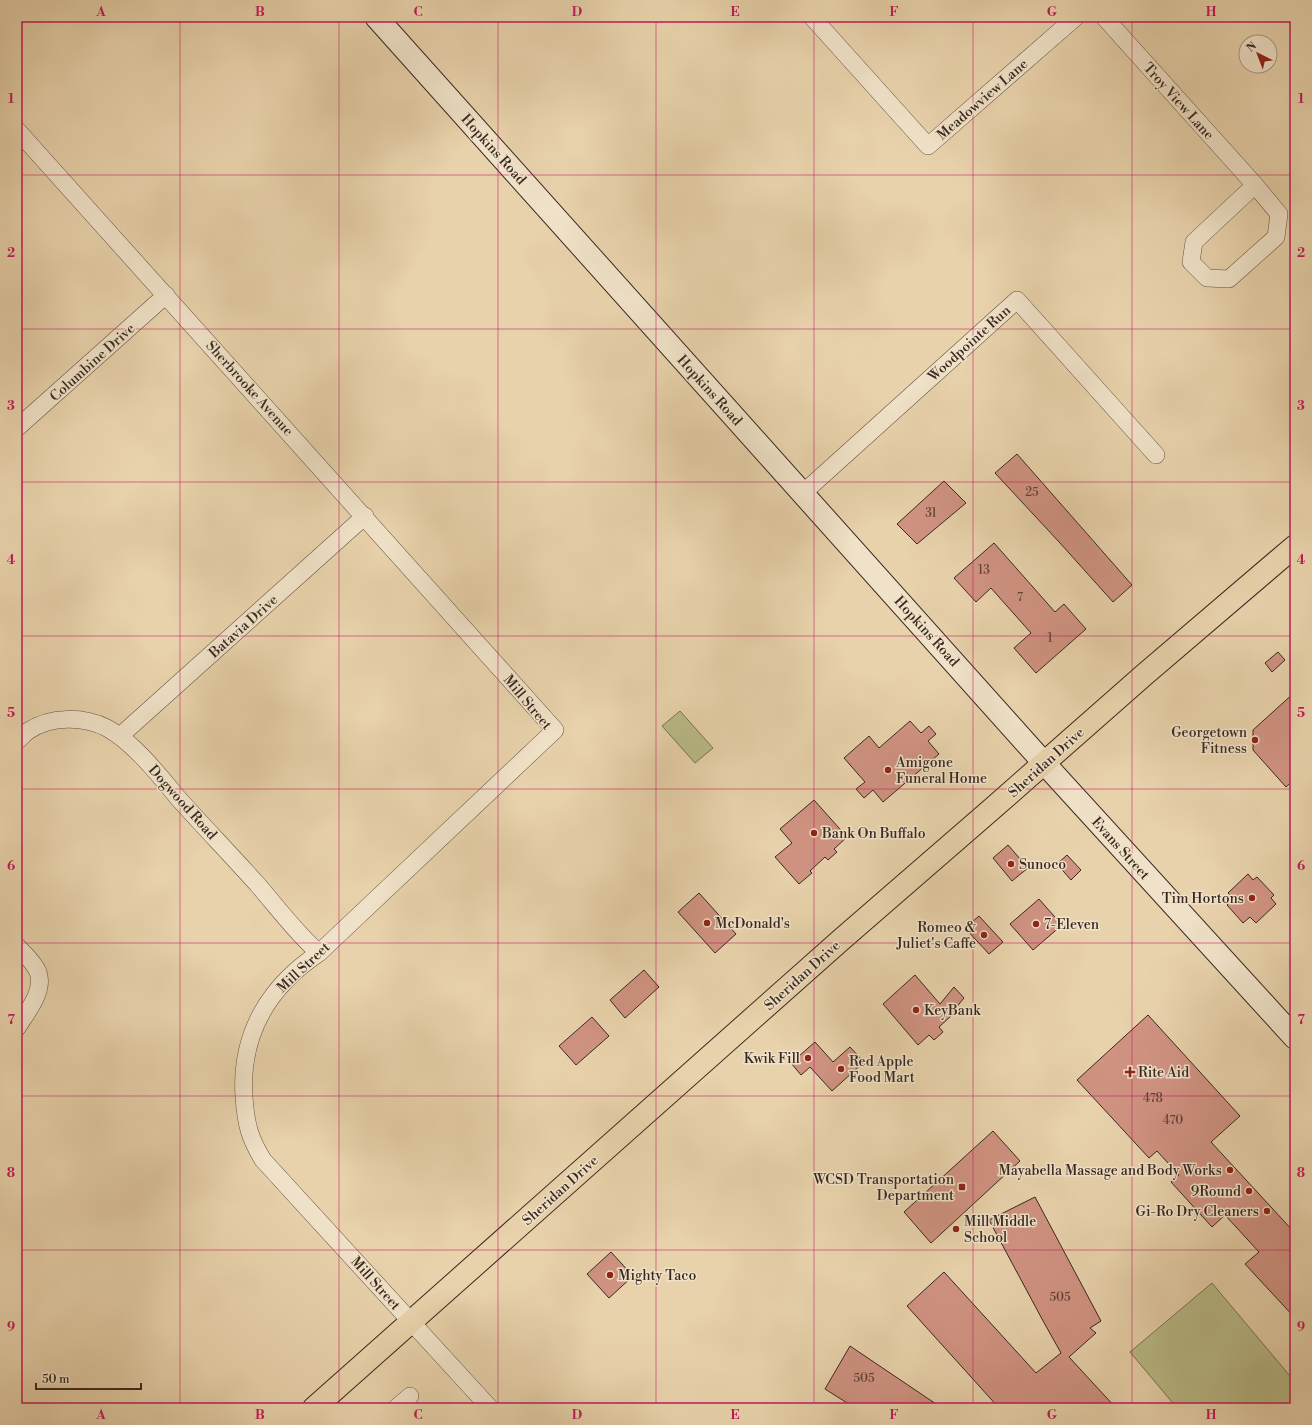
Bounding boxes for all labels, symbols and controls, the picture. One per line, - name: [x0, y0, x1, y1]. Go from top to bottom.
- text: A: [95, 4, 106, 20]
- text: B: [255, 4, 265, 20]
- text: C: [413, 4, 423, 20]
- text: D: [572, 4, 582, 20]
- text: E: [730, 4, 740, 20]
- text: F: [889, 4, 899, 20]
- text: G: [1047, 4, 1058, 20]
- text: H: [1206, 4, 1217, 20]
- north arrow: [1238, 34, 1278, 74]
- text: N: [1244, 39, 1260, 55]
- street label: Meadowview Lane: [933, 55, 1032, 144]
- street label: Troy View Lane: [1139, 59, 1218, 144]
- text: 1: [8, 91, 15, 107]
- text: 1: [1298, 91, 1305, 107]
- street label: Hopkins Road: [457, 111, 530, 189]
- text: 2: [7, 245, 15, 261]
- text: 2: [1297, 245, 1305, 261]
- street label: Woodpointe Run: [924, 301, 1015, 386]
- street label: Columbine Drive: [46, 320, 139, 406]
- street label: Sherbrooke Avenue: [202, 337, 297, 440]
- street label: Hopkins Road: [673, 352, 746, 430]
- text: 3: [7, 398, 15, 414]
- text: 3: [1297, 398, 1305, 414]
- house number: 25: [1025, 485, 1039, 500]
- house number: 31: [925, 506, 938, 521]
- text: 4: [7, 552, 16, 568]
- text: 4: [1297, 552, 1306, 568]
- house number: 13: [978, 563, 990, 578]
- house number: 7: [1017, 590, 1023, 605]
- street label: Batavia Drive: [205, 591, 282, 663]
- street label: Hopkins Road: [890, 593, 963, 671]
- house number: 1: [1047, 631, 1053, 646]
- street label: Mill Street: [499, 672, 555, 734]
- text: 5: [7, 705, 15, 721]
- text: 5: [1297, 705, 1305, 721]
- street label: Sheridan Drive: [1005, 724, 1088, 802]
- place label: Georgetown Fitness: [1171, 724, 1248, 758]
- marker: Georgetown Fitness: [1250, 735, 1260, 745]
- place label: Amigone Funeral Home: [895, 754, 987, 788]
- street label: Dogwood Road: [144, 762, 221, 844]
- marker: Amigone Funeral Home: [883, 765, 893, 775]
- street label: Evans Street: [1087, 813, 1153, 884]
- place label: Bank On Buffalo: [821, 825, 926, 843]
- marker: Bank On Buffalo: [809, 828, 819, 838]
- place label: Sunoco: [1019, 856, 1066, 874]
- text: 6: [7, 858, 15, 874]
- text: 6: [1297, 858, 1305, 874]
- marker: Sunoco: [1006, 859, 1016, 869]
- place label: Tim Hortons: [1162, 890, 1244, 908]
- marker: Tim Hortons: [1247, 893, 1257, 903]
- place label: McDonald's: [715, 915, 790, 933]
- place label: 7-Eleven: [1044, 916, 1100, 934]
- marker: McDonald's: [702, 918, 712, 928]
- place label: Romeo & Juliet's Caffe: [896, 919, 977, 953]
- marker: 7-Eleven: [1031, 919, 1041, 929]
- marker: Romeo & Juliet's Caffe: [979, 930, 989, 940]
- street label: Sheridan Drive: [761, 937, 844, 1015]
- street label: Mill Street: [273, 939, 334, 997]
- place label: KeyBank: [924, 1002, 981, 1020]
- marker: KeyBank: [911, 1005, 921, 1015]
- text: 7: [7, 1012, 15, 1028]
- text: 7: [1297, 1012, 1305, 1028]
- place label: Kwik Fill: [744, 1050, 800, 1068]
- marker: Kwik Fill: [803, 1053, 813, 1063]
- place label: Red Apple Food Mart: [849, 1053, 915, 1087]
- marker: Red Apple Food Mart: [836, 1064, 846, 1074]
- place label: Rite Aid: [1138, 1064, 1189, 1082]
- marker: Rite Aid: [1125, 1067, 1135, 1077]
- house number: 478: [1143, 1091, 1163, 1106]
- house number: 470: [1163, 1113, 1183, 1128]
- street label: Sheridan Drive: [519, 1152, 602, 1230]
- place label: Mayabella Massage and Body Works: [998, 1162, 1222, 1180]
- text: 8: [7, 1165, 15, 1181]
- marker: Mayabella Massage and Body Works: [1225, 1165, 1235, 1175]
- text: 8: [1297, 1165, 1305, 1181]
- place label: WCSD Transportation Department: [812, 1171, 955, 1205]
- marker: WCSD Transportation Department: [957, 1182, 967, 1192]
- place label: 9Round: [1191, 1183, 1241, 1201]
- marker: 9Round: [1244, 1186, 1254, 1196]
- place label: Gi-Ro Dry Cleaners: [1136, 1203, 1259, 1221]
- marker: Gi-Ro Dry Cleaners: [1262, 1206, 1272, 1216]
- place label: Mill Middle School: [964, 1213, 1036, 1247]
- marker: Mill Middle School: [951, 1224, 961, 1234]
- street label: Mill Street: [346, 1253, 404, 1314]
- place label: Mighty Taco: [618, 1267, 696, 1285]
- marker: Mighty Taco: [605, 1270, 615, 1280]
- house number: 505: [1049, 1290, 1071, 1305]
- text: 9: [7, 1319, 15, 1335]
- text: 9: [1297, 1319, 1305, 1335]
- scale bar: [36, 1365, 141, 1391]
- house number: 505: [853, 1371, 875, 1386]
- text: 50 m: [42, 1372, 70, 1387]
- text: A: [95, 1407, 106, 1423]
- text: B: [255, 1407, 265, 1423]
- text: C: [413, 1407, 423, 1423]
- text: D: [572, 1407, 582, 1423]
- text: E: [730, 1407, 740, 1423]
- text: F: [889, 1407, 899, 1423]
- text: G: [1047, 1407, 1058, 1423]
- text: H: [1206, 1407, 1217, 1423]

